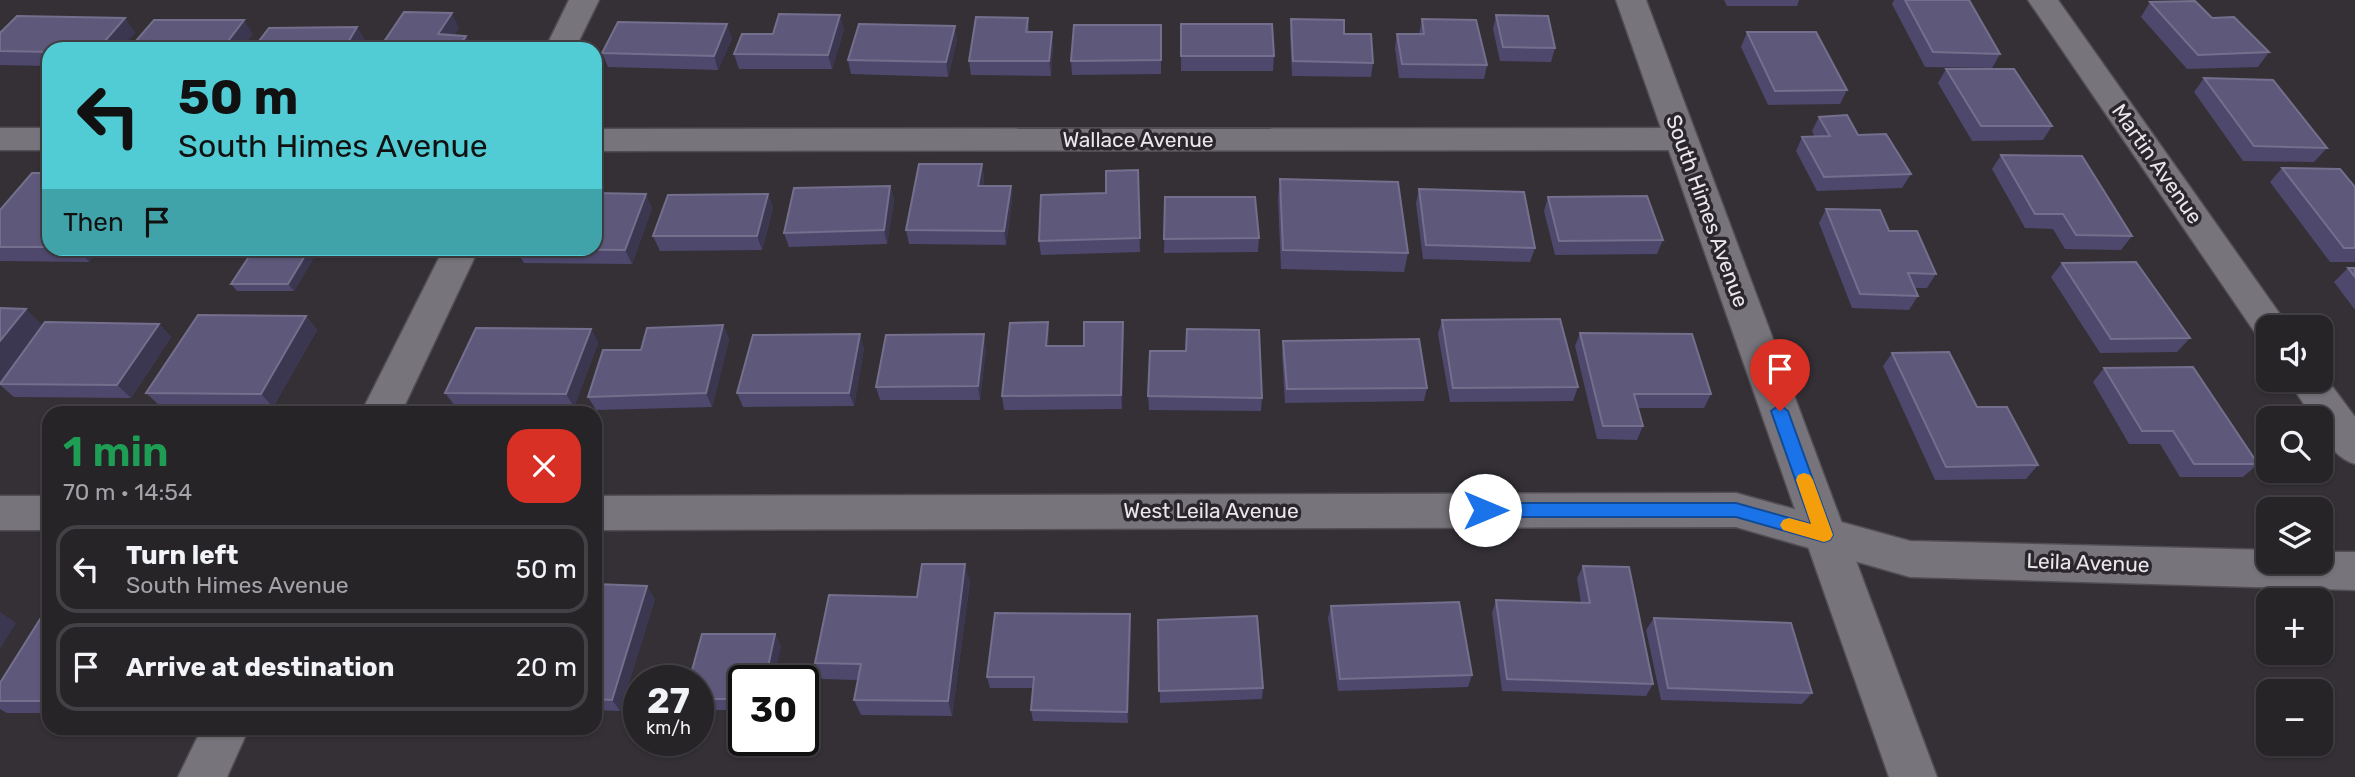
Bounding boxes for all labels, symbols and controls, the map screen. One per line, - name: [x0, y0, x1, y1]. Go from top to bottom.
- text: 50 m: [178, 68, 298, 126]
- icon: left: [63, 70, 154, 161]
- street label: Martin Avenue: [2107, 99, 2208, 228]
- street label: South Himes Avenue: [1661, 111, 1754, 311]
- text: South Himes Avenue: [178, 127, 488, 165]
- street label: Wallace Avenue: [1062, 127, 1214, 152]
- icon: arrive: [138, 203, 176, 241]
- text: Then: [63, 207, 124, 238]
- map controls: [2256, 315, 2333, 756]
- button: sound: [2256, 315, 2333, 392]
- pin: [1750, 339, 1810, 411]
- icon: arrive: [1761, 350, 1799, 388]
- button: search: [2256, 406, 2333, 483]
- text: 1 min: [63, 427, 169, 477]
- button: close: [507, 429, 581, 503]
- position arrow: [1448, 473, 1522, 547]
- text: 70 m · 14:54: [63, 478, 192, 506]
- button: layers: [2256, 497, 2333, 574]
- street label: West Leila Avenue: [1123, 498, 1299, 523]
- text: Turn left: [126, 540, 238, 571]
- street label: Leila Avenue: [2026, 548, 2150, 577]
- icon: left: [67, 550, 105, 588]
- text: 50 m: [516, 554, 577, 585]
- text: South Himes Avenue: [126, 571, 349, 599]
- button: +: [2256, 588, 2333, 665]
- icon: arrive: [67, 648, 105, 686]
- text: Arrive at destination: [126, 652, 394, 683]
- text: 20 m: [516, 652, 577, 683]
- speed limit sign: 30: [728, 665, 819, 756]
- button: −: [2256, 679, 2333, 756]
- text: 27: [647, 680, 690, 722]
- text: km/h: [646, 717, 691, 739]

